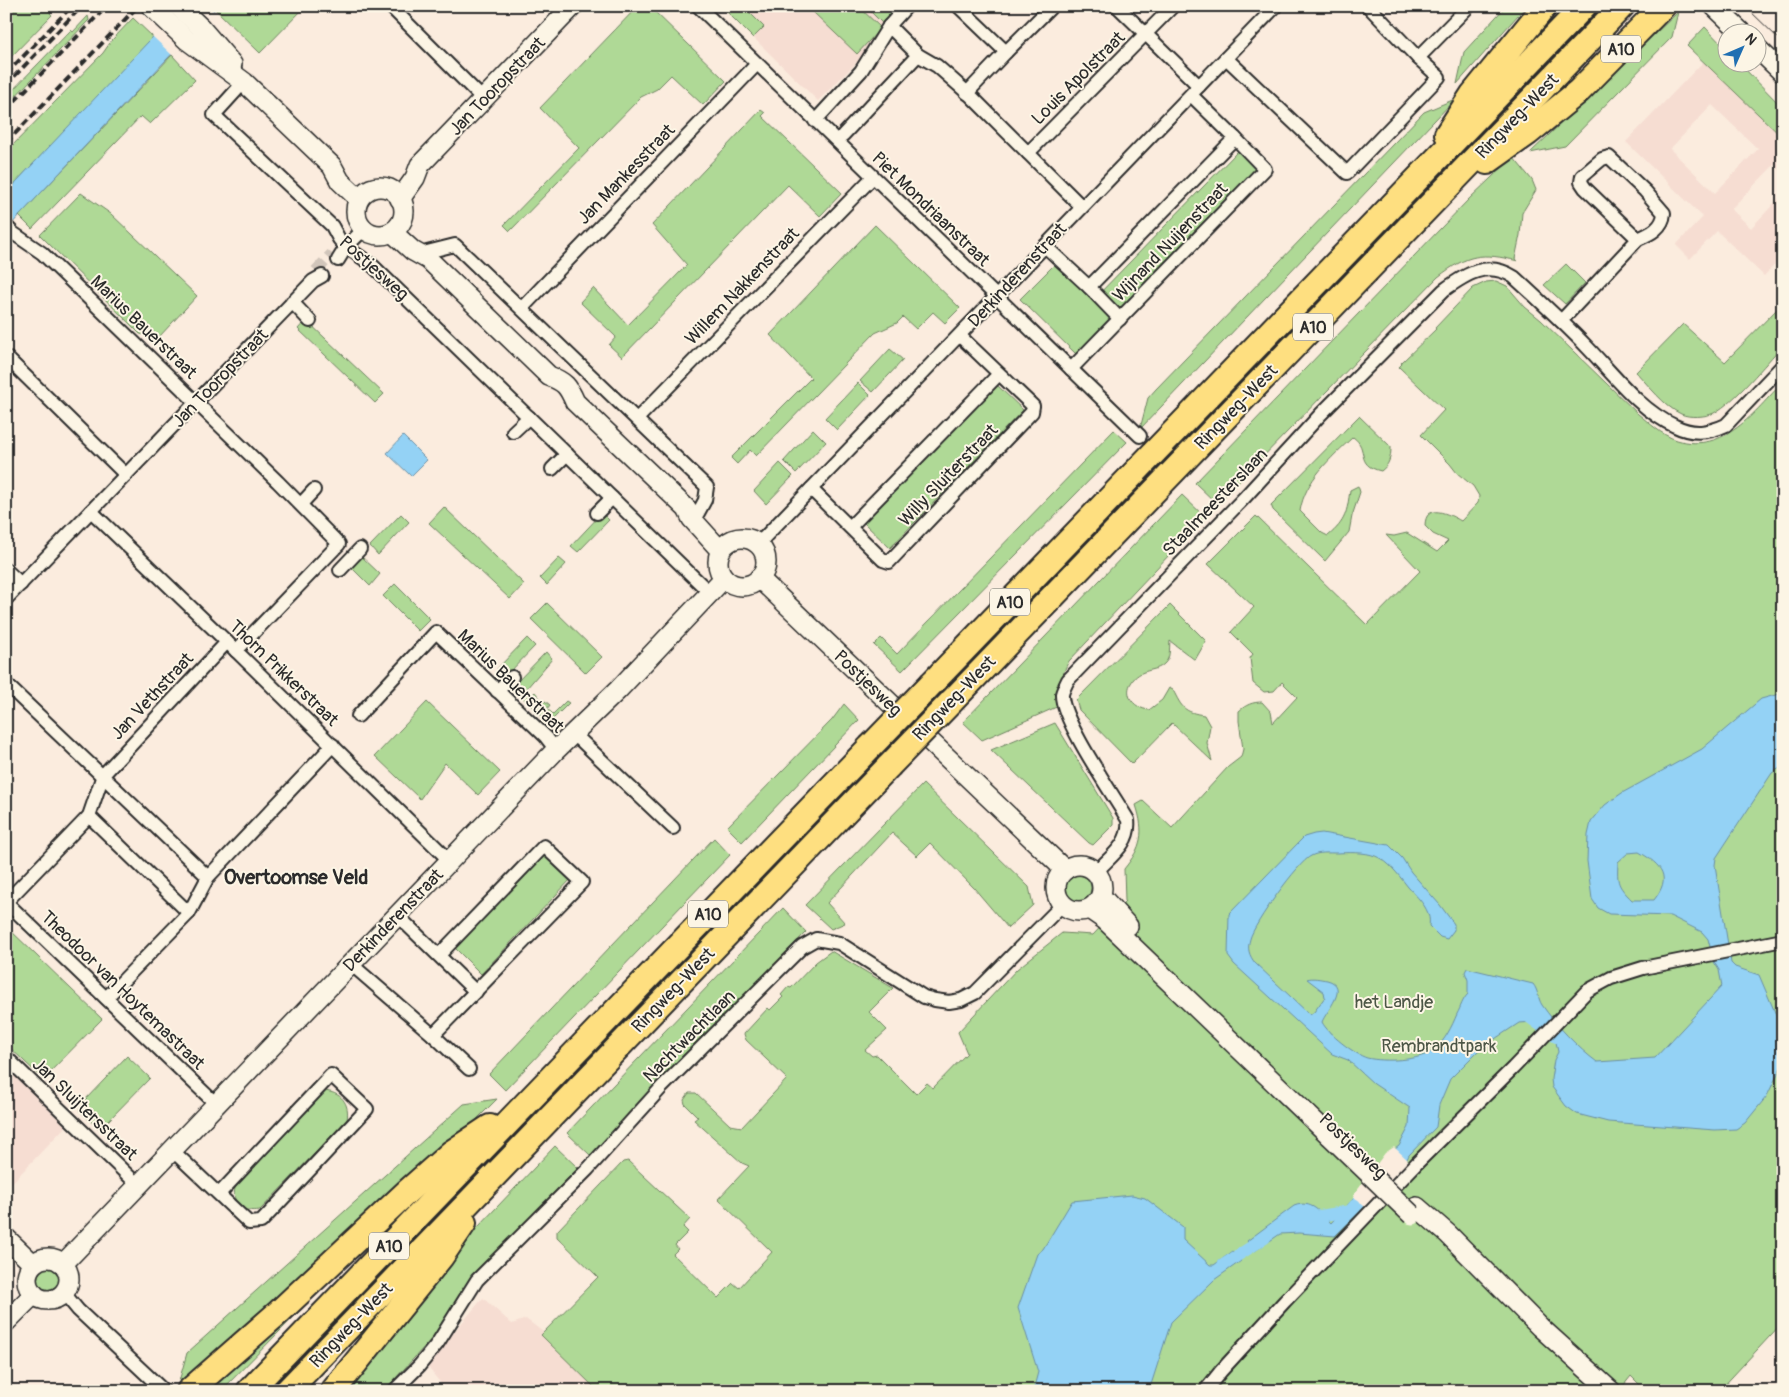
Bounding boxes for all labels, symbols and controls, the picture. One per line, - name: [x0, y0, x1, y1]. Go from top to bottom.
- north arrow: [1716, 22, 1766, 72]
- street label: Louis Apolstraat: [1027, 26, 1131, 130]
- text: N: [1741, 30, 1760, 49]
- street label: Jan Tooropstraat: [444, 32, 551, 141]
- road number: A10: [1601, 36, 1641, 62]
- street label: Ringweg-West: [1471, 68, 1564, 164]
- street label: Jan Mankesstraat: [573, 119, 681, 230]
- street label: Piet Mondriaanstraat: [867, 147, 995, 272]
- street label: Wijnand Nuijenstraat: [1108, 178, 1233, 307]
- street label: Derkinderenstraat: [963, 218, 1072, 332]
- street label: Willem Nakkenstraat: [680, 222, 805, 350]
- street label: Postjesweg: [334, 231, 413, 306]
- street label: Marius Bauerstraat: [85, 271, 202, 385]
- road number: A10: [1293, 314, 1333, 341]
- street label: Jan Tooropstraat: [167, 324, 274, 433]
- street label: Ringweg-West: [1190, 359, 1283, 455]
- street label: Willy Sluiterstraat: [894, 419, 1004, 531]
- street label: Staalmeesterslaan: [1158, 443, 1273, 561]
- road number: A10: [990, 588, 1030, 616]
- street label: Thorn Prikkerstraat: [224, 615, 344, 732]
- street label: Marius Bauerstraat: [452, 625, 569, 739]
- street label: Postjesweg: [829, 645, 907, 722]
- street label: Jan Vethstraat: [106, 647, 199, 745]
- street label: Ringweg-West: [908, 650, 1001, 746]
- street label: Derkinderenstraat: [338, 863, 449, 977]
- district label: Overtoomse Veld: [224, 865, 368, 890]
- road number: A10: [688, 901, 728, 928]
- street label: Theodoor van Hoytemastraat: [36, 906, 210, 1075]
- street label: Ringweg-West: [627, 942, 720, 1038]
- street label: Nachtwachtlaan: [638, 985, 740, 1087]
- park label: het Landje: [1355, 991, 1433, 1014]
- park label: Rembrandtpark: [1381, 1035, 1497, 1058]
- street label: Jan Sluijtersstraat: [27, 1053, 143, 1166]
- street label: Postjesweg: [1314, 1108, 1392, 1185]
- road number: A10: [369, 1232, 409, 1260]
- street label: Ringweg-West: [305, 1277, 398, 1373]

